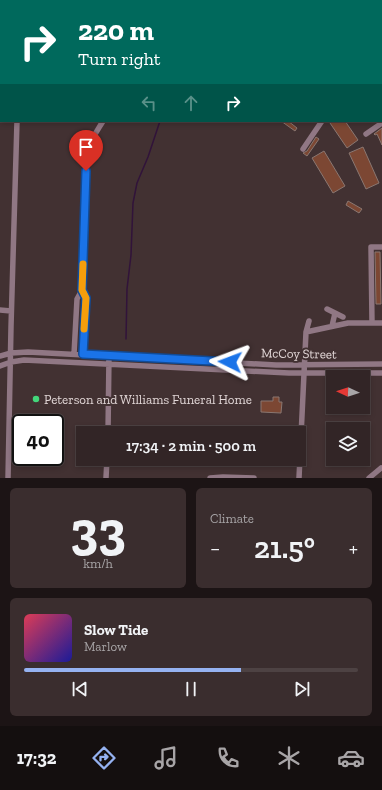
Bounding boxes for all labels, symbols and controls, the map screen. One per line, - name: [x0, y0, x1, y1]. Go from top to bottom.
- text: 220 m: [78, 14, 154, 47]
- icon: right: [12, 16, 64, 68]
- text: Turn right: [78, 48, 160, 70]
- icon: left: [138, 92, 160, 114]
- icon: ahead: [180, 92, 202, 114]
- icon: right: [222, 92, 244, 114]
- pin: [69, 130, 103, 171]
- icon: arrive: [75, 136, 97, 158]
- position arrow: [209, 341, 251, 383]
- street label: McCoy Street: [261, 345, 337, 362]
- north arrow: [326, 370, 370, 414]
- map controls: [326, 370, 370, 466]
- place label: Peterson and Williams Funeral Home: [44, 392, 252, 407]
- marker: Peterson and Williams Funeral Home: [31, 394, 41, 404]
- speed limit sign: 40: [12, 414, 64, 466]
- button: layers: [326, 422, 370, 466]
- text: 17:34 · 2 min · 500 m: [126, 437, 256, 455]
- text: 33: [70, 499, 126, 561]
- text: Climate: [210, 511, 254, 526]
- text: 21.5°: [254, 530, 315, 566]
- text: −: [210, 535, 220, 562]
- text: +: [349, 535, 358, 562]
- text: km/h: [83, 556, 113, 571]
- text: Slow Tide: [84, 621, 148, 639]
- text: Marlow: [84, 639, 127, 654]
- icon: previous: [69, 678, 91, 700]
- icon: pause: [180, 678, 202, 700]
- icon: next: [291, 678, 313, 700]
- icon: directions: [90, 744, 118, 772]
- icon: music: [152, 744, 180, 772]
- icon: phone: [214, 744, 242, 772]
- icon: climate: [275, 744, 303, 772]
- icon: car: [337, 744, 365, 772]
- text: 17:32: [17, 747, 56, 769]

